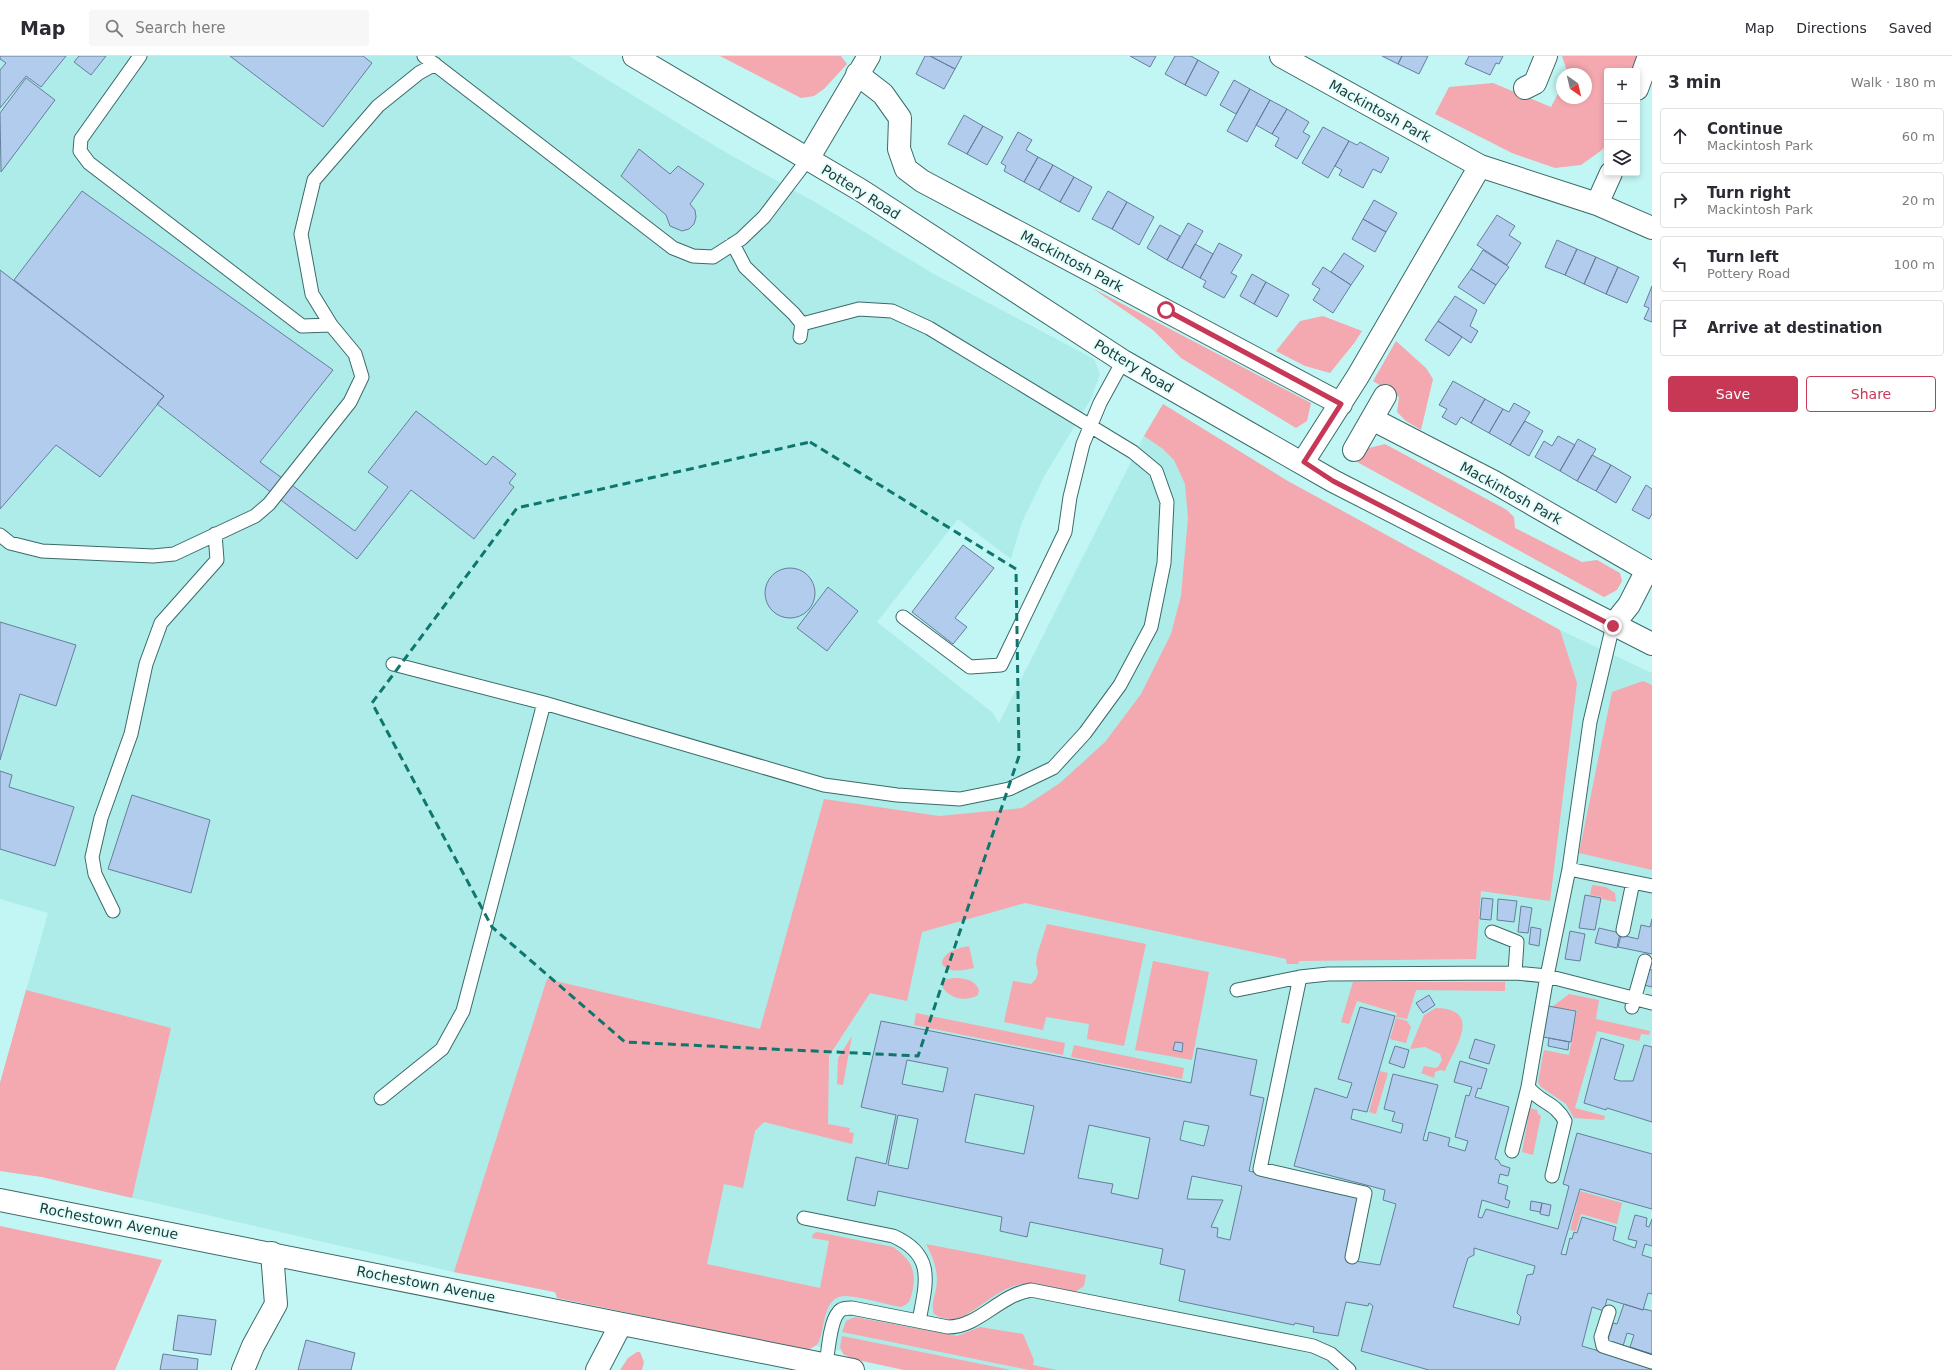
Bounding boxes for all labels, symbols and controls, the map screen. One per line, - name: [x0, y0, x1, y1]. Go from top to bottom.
- search box: [89, 10, 369, 46]
- text: Map: [20, 17, 65, 39]
- icon: search: [103, 17, 125, 39]
- text: Search here: [135, 19, 225, 37]
- text: Map: [1745, 20, 1774, 36]
- text: Directions: [1796, 20, 1867, 36]
- text: Saved: [1889, 20, 1932, 36]
- north arrow: [1556, 68, 1592, 104]
- map controls: [1604, 68, 1640, 176]
- button: +: [1604, 68, 1640, 104]
- text: 3 min: [1668, 72, 1721, 92]
- text: Walk · 180 m: [1851, 75, 1936, 90]
- street label: Mackintosh Park: [1326, 76, 1435, 146]
- button: −: [1604, 104, 1640, 140]
- text: Continue: [1707, 120, 1783, 138]
- icon: ahead: [1669, 125, 1691, 147]
- text: 60 m: [1902, 129, 1935, 144]
- text: Mackintosh Park: [1707, 138, 1813, 153]
- button: layers: [1604, 140, 1640, 176]
- street label: Pottery Road: [819, 161, 903, 223]
- text: Turn right: [1707, 184, 1791, 202]
- icon: right: [1669, 189, 1691, 211]
- text: 20 m: [1902, 193, 1935, 208]
- text: Mackintosh Park: [1707, 202, 1813, 217]
- street label: Mackintosh Park: [1018, 227, 1127, 295]
- text: Turn left: [1707, 248, 1779, 266]
- icon: left: [1669, 253, 1691, 275]
- text: 100 m: [1893, 257, 1935, 272]
- text: Pottery Road: [1707, 266, 1790, 281]
- route start: [1157, 301, 1175, 319]
- icon: arrive: [1669, 317, 1691, 339]
- text: Arrive at destination: [1707, 319, 1882, 337]
- street label: Pottery Road: [1091, 336, 1177, 396]
- button: Save: [1668, 376, 1798, 412]
- button: Share: [1806, 376, 1936, 412]
- street label: Mackintosh Park: [1457, 458, 1566, 528]
- route end: [1604, 617, 1622, 635]
- street label: Rochestown Avenue: [38, 1200, 180, 1242]
- street label: Rochestown Avenue: [355, 1263, 497, 1305]

